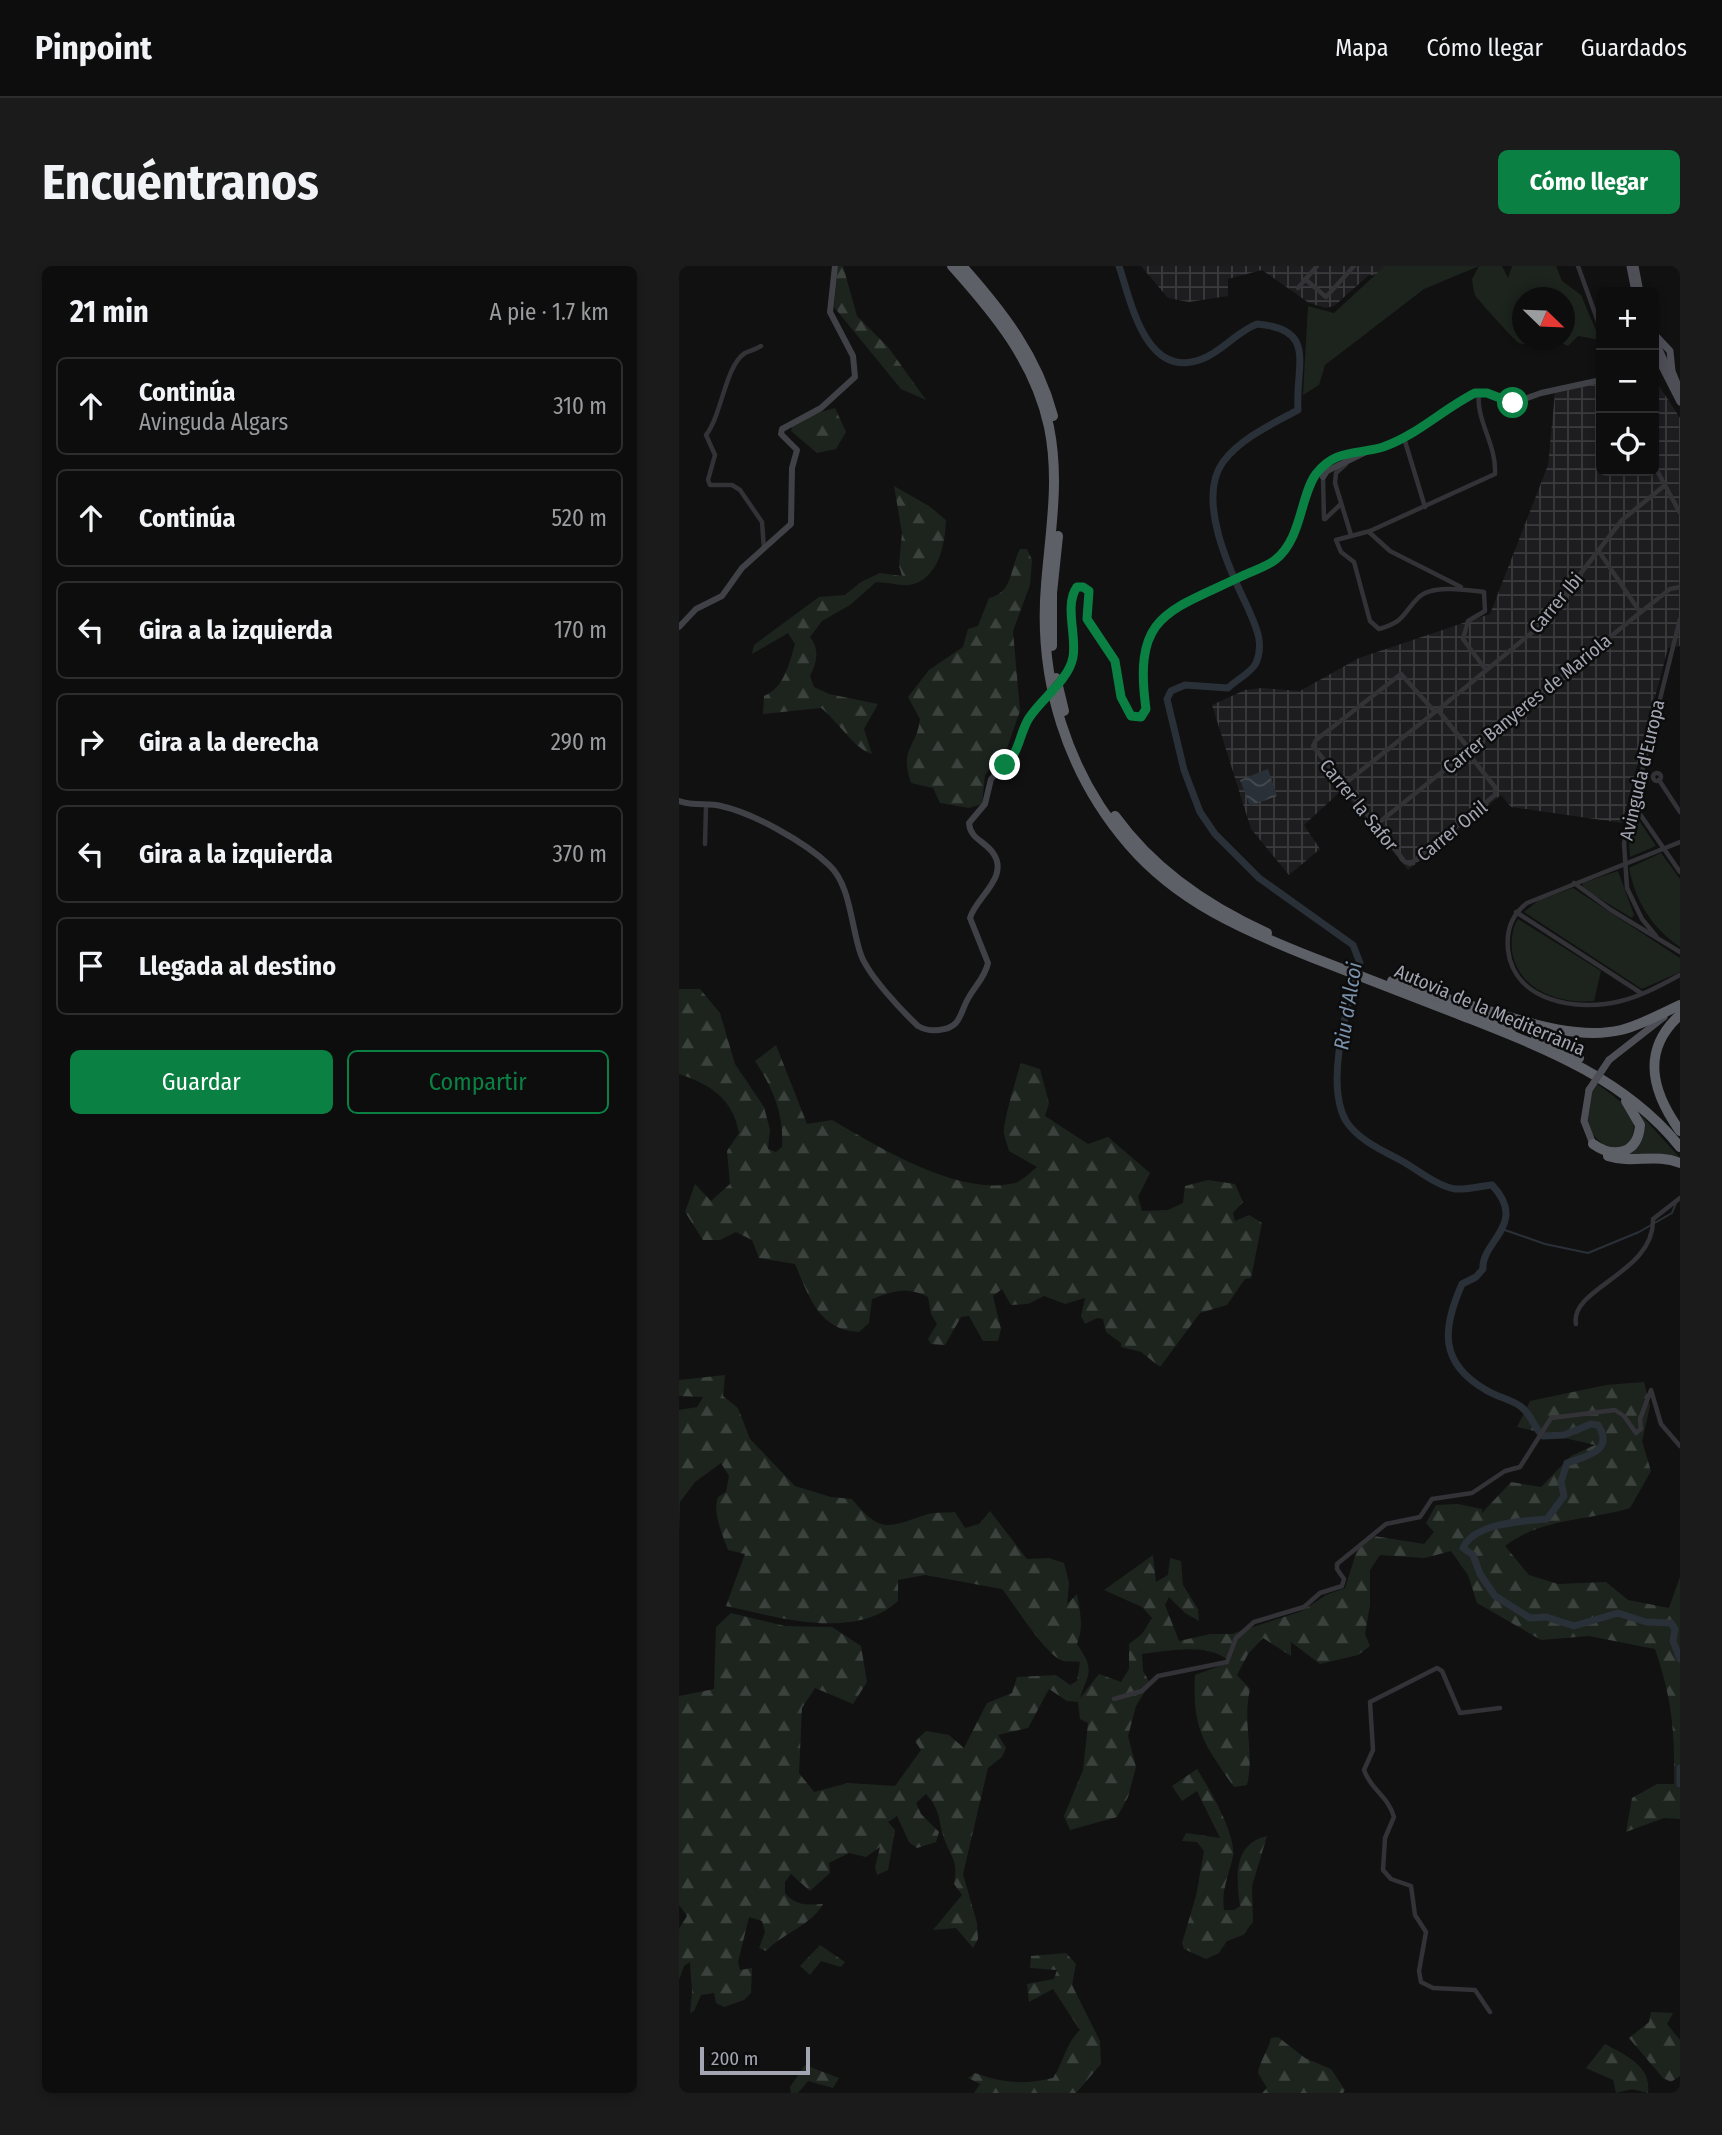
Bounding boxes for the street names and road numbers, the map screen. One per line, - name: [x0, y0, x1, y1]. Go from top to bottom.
- street label: Carrer Ibi: [1524, 568, 1588, 638]
- street label: Carrer Banyeres de Mariola: [1438, 629, 1616, 779]
- street label: Avinguda d'Europa: [1615, 697, 1669, 843]
- street label: Carrer la Safor: [1315, 754, 1403, 856]
- street label: Carrer Onil: [1412, 796, 1492, 866]
- street label: Autovia de la Mediterrània: [1391, 959, 1589, 1061]

